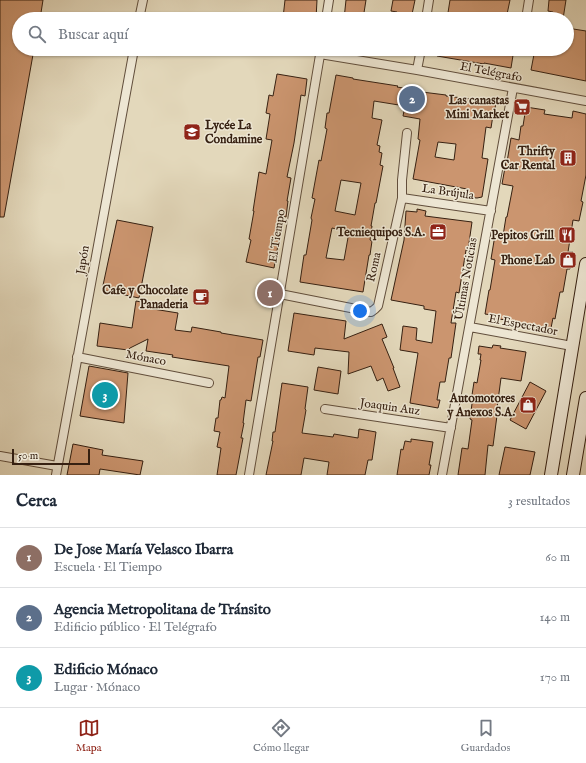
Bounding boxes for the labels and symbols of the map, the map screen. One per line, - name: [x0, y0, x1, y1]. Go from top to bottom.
- street label: El Telégrafo: [459, 59, 524, 85]
- pin: 2: [399, 84, 425, 114]
- place label: Las canastas Mini Market: [445, 93, 510, 122]
- supermarket icon: Las canastas Mini Market: [512, 97, 532, 117]
- place label: Lycée La Condamine: [204, 118, 263, 147]
- school or university icon: Lycée La Condamine: [182, 122, 202, 142]
- place label: Thrifty Car Rental: [501, 144, 556, 173]
- building icon: Thrifty Car Rental: [558, 148, 578, 168]
- street label: La Brújula: [421, 181, 476, 203]
- street label: El Tiempo: [265, 208, 290, 264]
- office icon: Tecniequipos S.A.: [428, 222, 448, 242]
- place label: Tecniequipos S.A.: [336, 225, 425, 241]
- restaurant icon: Pepitos Grill: [557, 225, 577, 245]
- place label: Pepitos Grill: [491, 228, 555, 244]
- street label: Últimas Noticias: [450, 236, 481, 322]
- street label: Japón: [73, 244, 94, 278]
- street label: Roma: [363, 250, 385, 283]
- shop icon: Phone Lab: [558, 250, 578, 270]
- place label: Phone Lab: [501, 253, 556, 268]
- pin: 1: [257, 278, 283, 308]
- place label: Cafe y Chocolate Panaderia: [102, 283, 189, 312]
- cafe icon: Cafe y Chocolate Panaderia: [191, 287, 211, 307]
- your location: [350, 301, 370, 321]
- street label: El Espectador: [487, 311, 560, 340]
- street label: Mónaco: [125, 347, 168, 369]
- pin: 3: [92, 380, 118, 410]
- place label: Automotores y Anexos S.A.: [447, 391, 516, 421]
- street label: Joaquin Auz: [357, 395, 421, 420]
- shop icon: Automotores y Anexos S.A.: [518, 395, 538, 415]
- scale bar: [12, 447, 90, 466]

